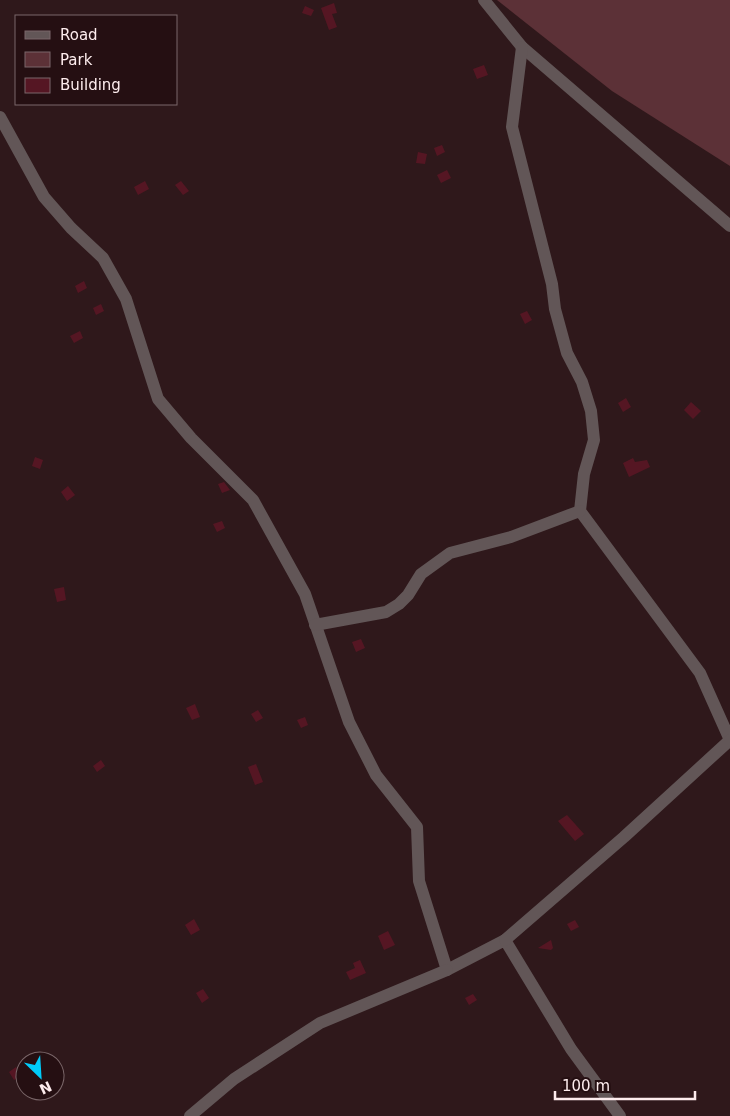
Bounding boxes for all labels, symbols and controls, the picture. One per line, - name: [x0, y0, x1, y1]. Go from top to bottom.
- legend: [15, 15, 178, 105]
- text: Road: [60, 26, 98, 44]
- text: Park: [60, 51, 93, 69]
- text: Building: [60, 76, 121, 94]
- north arrow: [15, 1051, 65, 1101]
- scale bar: [555, 1068, 695, 1100]
- text: 100 m: [562, 1077, 610, 1095]
- text: N: [37, 1078, 54, 1098]

